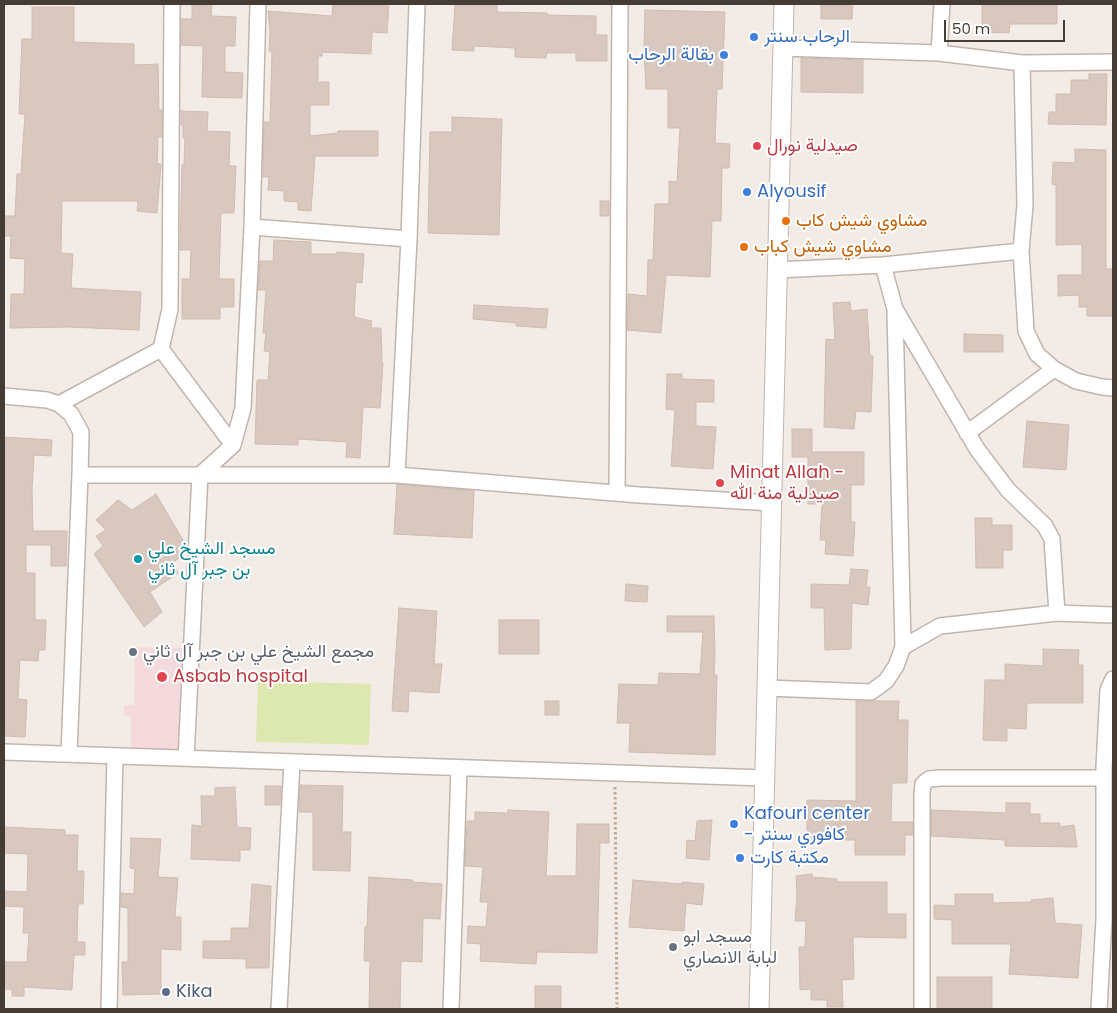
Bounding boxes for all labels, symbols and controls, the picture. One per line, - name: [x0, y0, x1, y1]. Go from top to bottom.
- scale bar: [947, 10, 1068, 42]
- text: 50 m: [952, 18, 990, 39]
- place label: الرحاب سنتر: [764, 26, 850, 48]
- marker: الرحاب سنتر: [748, 31, 760, 43]
- place label: بقالة الرحاب: [628, 44, 714, 66]
- marker: بقالة الرحاب: [718, 49, 730, 61]
- place label: صيدلية نورال: [767, 135, 858, 157]
- marker: صيدلية نورال: [751, 140, 763, 152]
- place label: Alyousif: [757, 181, 826, 203]
- marker: Alyousif: [741, 186, 753, 198]
- place label: مشاوي شيش كاب: [796, 210, 927, 232]
- marker: مشاوي شيش كاب: [780, 215, 792, 227]
- place label: مشاوي شيش كباب: [754, 236, 891, 258]
- marker: مشاوي شيش كباب: [738, 241, 750, 253]
- place label: Minat Allah - صيدلية منة الله: [730, 462, 844, 504]
- marker: Minat Allah - صيدلية منة الله: [714, 477, 726, 489]
- place label: مسجد الشيخ علي بن جبر آل ثاني: [148, 538, 275, 580]
- marker: مسجد الشيخ علي بن جبر آل ثاني: [132, 553, 144, 565]
- place label: مجمع الشيخ علي بن جبر آل ثاني: [143, 641, 374, 663]
- marker: مجمع الشيخ علي بن جبر آل ثاني: [127, 646, 139, 658]
- place label: Asbab hospital: [173, 666, 308, 688]
- marker: Asbab hospital: [155, 670, 169, 684]
- place label: Kafouri center - كافوري سنتر: [744, 803, 870, 846]
- marker: Kafouri center - كافوري سنتر: [728, 818, 740, 830]
- place label: مكتبة كارت: [750, 847, 829, 869]
- marker: مكتبة كارت: [734, 852, 746, 864]
- place label: مسجد ابو لبابة الانصاري: [683, 926, 777, 969]
- marker: مسجد ابو لبابة الانصاري: [667, 941, 679, 953]
- place label: Kika: [176, 981, 213, 1003]
- marker: Kika: [160, 986, 172, 998]

